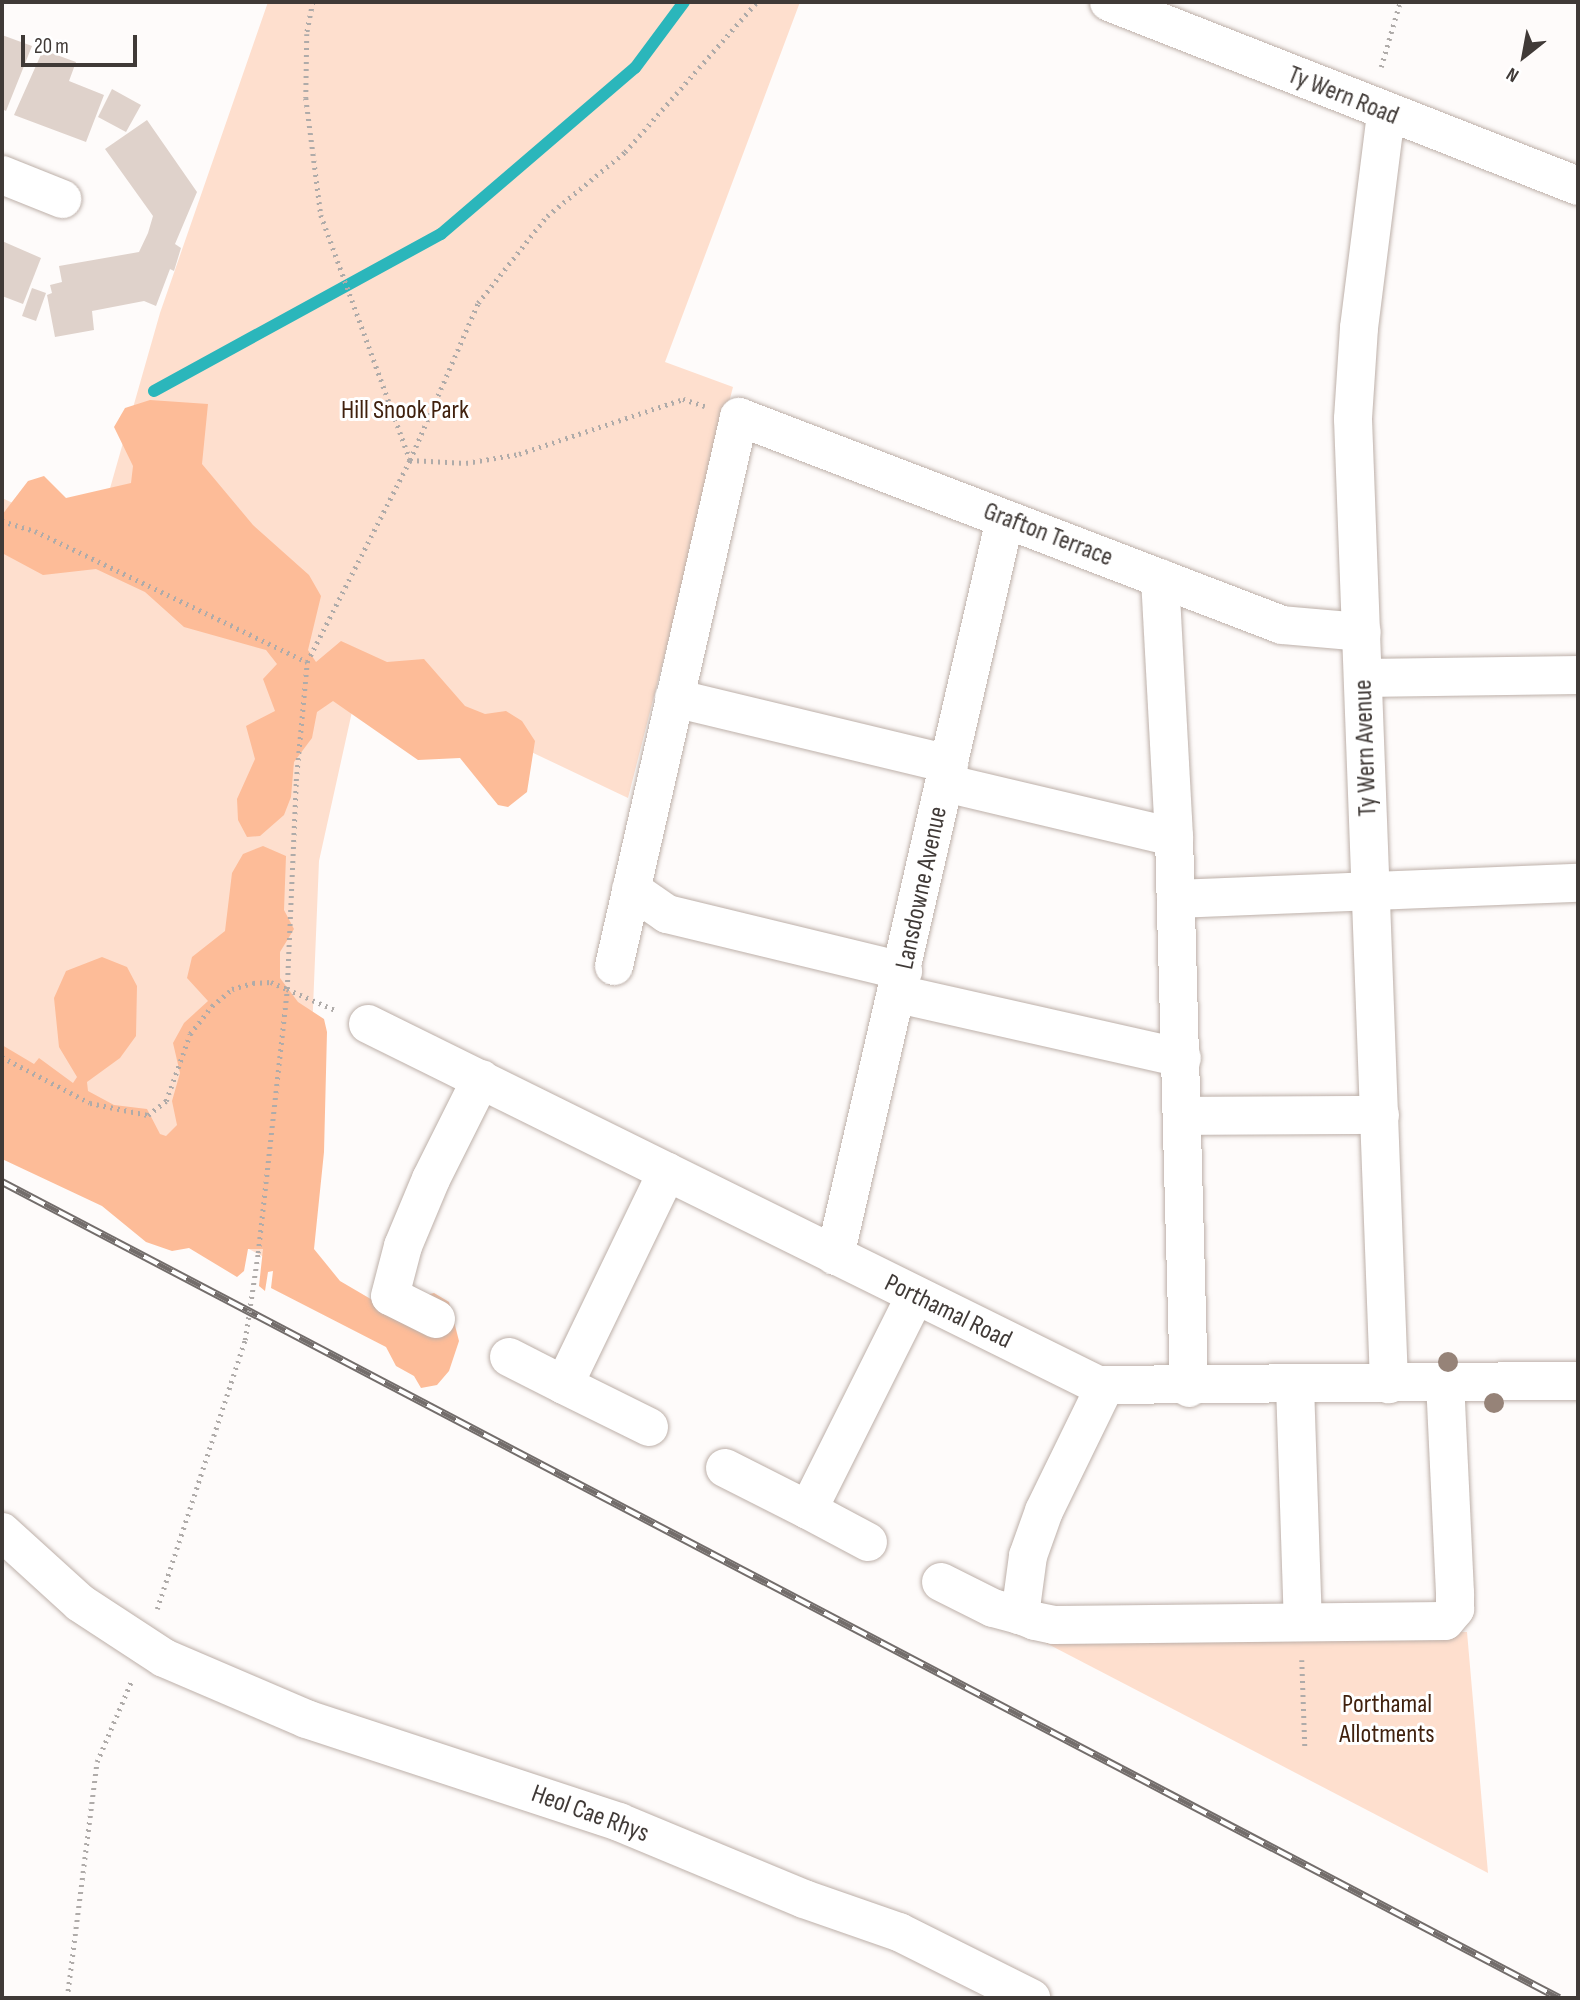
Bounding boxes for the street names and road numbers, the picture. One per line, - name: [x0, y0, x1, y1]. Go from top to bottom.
- street label: Ty Wern Road: [1283, 60, 1403, 132]
- street label: Grafton Terrace: [979, 496, 1117, 574]
- street label: Ty Wern Avenue: [1348, 679, 1384, 817]
- street label: Lansdowne Avenue: [890, 804, 954, 972]
- street label: Porthamal Road: [879, 1268, 1017, 1356]
- street label: Heol Cae Rhys: [527, 1778, 653, 1850]

